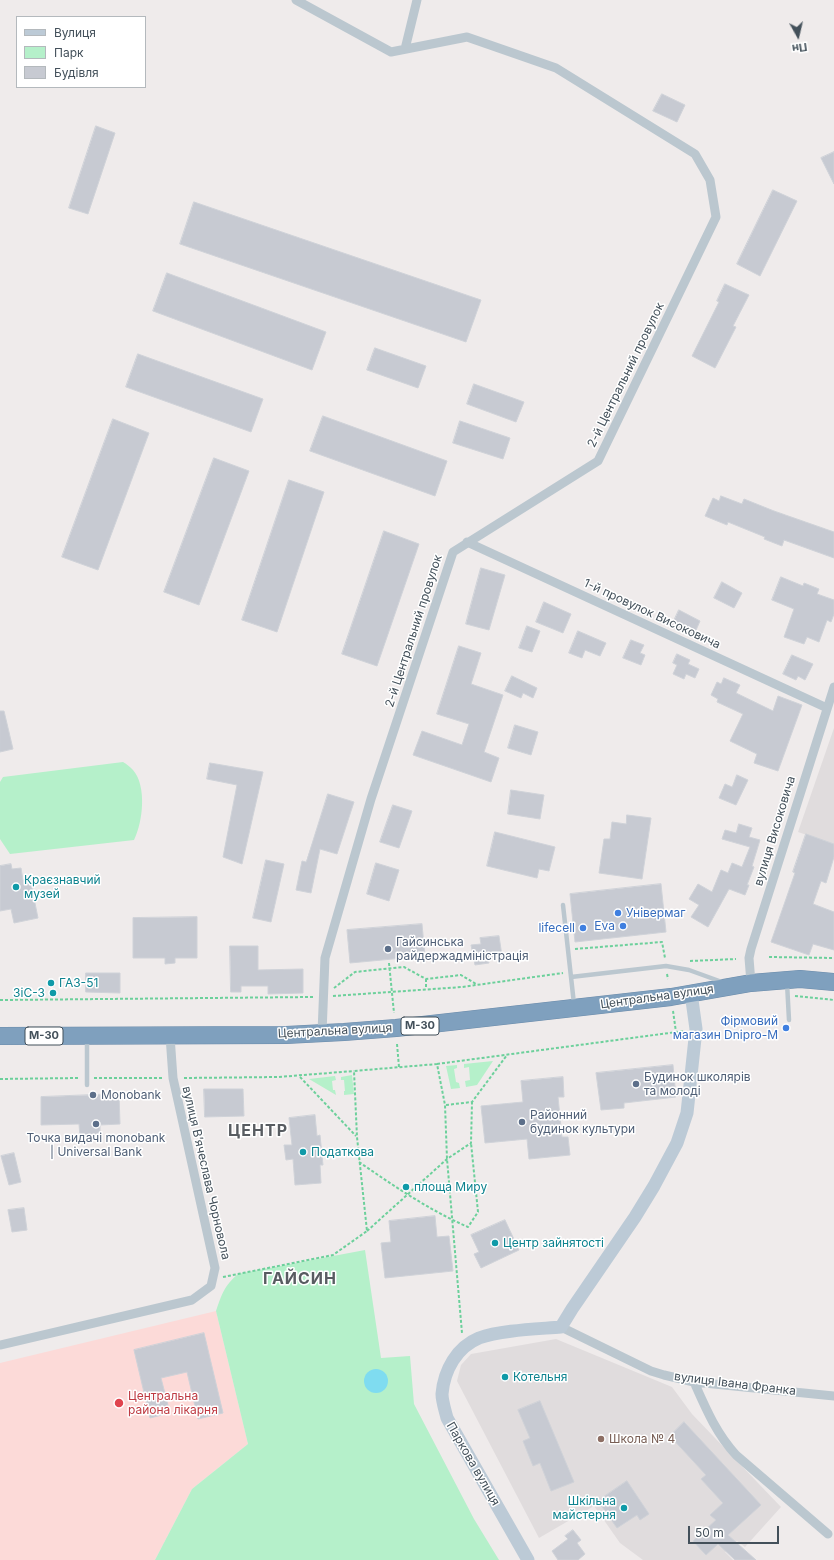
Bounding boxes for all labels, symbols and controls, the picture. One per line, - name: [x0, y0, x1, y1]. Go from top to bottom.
- legend: [16, 16, 146, 88]
- north arrow: [778, 16, 818, 56]
- text: Вулиця: [54, 25, 96, 40]
- text: Пн: [791, 40, 808, 56]
- text: Парк: [54, 45, 84, 60]
- text: Будівля: [54, 65, 99, 80]
- street label: 2-й Центральний провулок: [585, 300, 667, 450]
- street label: 2-й Центральний провулок: [383, 553, 445, 709]
- street label: 1-й провулок Високовича: [581, 576, 723, 652]
- street label: вулиця Високовича: [751, 774, 799, 888]
- place label: Краєзнавчий музей: [24, 873, 101, 901]
- marker: Краєзнавчий музей: [11, 882, 21, 892]
- place label: Універмаг: [626, 906, 685, 920]
- marker: Універмаг: [613, 908, 623, 918]
- place label: Eva: [594, 919, 615, 933]
- place label: lifecell: [538, 921, 575, 935]
- marker: Eva: [618, 921, 628, 931]
- marker: lifecell: [578, 923, 588, 933]
- place label: Гайсинська райдержадміністрація: [396, 935, 529, 963]
- marker: Гайсинська райдержадміністрація: [383, 944, 393, 954]
- place label: ГАЗ-51: [59, 976, 98, 990]
- marker: ГАЗ-51: [46, 978, 56, 988]
- street label: Центральна вулиця: [599, 982, 715, 1012]
- place label: ЗіС-3: [13, 986, 45, 1000]
- marker: ЗіС-3: [48, 988, 58, 998]
- place label: Фірмовий магазин Dnipro-M: [673, 1014, 778, 1042]
- road number: М-30: [401, 1017, 439, 1035]
- street label: Центральна вулиця: [278, 1021, 392, 1041]
- marker: Фірмовий магазин Dnipro-M: [781, 1023, 791, 1033]
- road number: М-30: [25, 1027, 63, 1045]
- place label: Будинок школярів та молоді: [644, 1070, 751, 1098]
- marker: Будинок школярів та молоді: [631, 1079, 641, 1089]
- street label: вулиця Вʼячеслава Чорновола: [179, 1085, 233, 1261]
- place label: Monobank: [101, 1088, 161, 1102]
- marker: Monobank: [88, 1090, 98, 1100]
- place label: Районний будинок культури: [530, 1108, 635, 1136]
- marker: Районний будинок культури: [517, 1117, 527, 1127]
- marker: Точка видачі monobank | Universal Bank: [91, 1119, 101, 1129]
- district label: ЦЕНТР: [228, 1121, 288, 1141]
- place label: Точка видачі monobank | Universal Bank: [27, 1131, 165, 1159]
- place label: Податкова: [311, 1145, 374, 1159]
- marker: Податкова: [298, 1147, 308, 1157]
- place label: площа Миру: [414, 1180, 487, 1194]
- marker: площа Миру: [401, 1182, 411, 1192]
- place label: Центр зайнятості: [503, 1236, 604, 1250]
- marker: Центр зайнятості: [490, 1238, 500, 1248]
- district label: ГАЙСИН: [263, 1269, 337, 1289]
- street label: вулиця Івана Франка: [673, 1369, 797, 1399]
- place label: Котельня: [513, 1370, 568, 1384]
- marker: Котельня: [500, 1372, 510, 1382]
- place label: Центральна района лікарня: [128, 1389, 218, 1417]
- marker: Центральна района лікарня: [113, 1397, 125, 1409]
- street label: Паркова вулиця: [443, 1420, 503, 1508]
- place label: Школа № 4: [609, 1432, 675, 1446]
- marker: Школа № 4: [596, 1434, 606, 1444]
- place label: Шкільна майстерня: [553, 1494, 616, 1522]
- marker: Шкільна майстерня: [619, 1503, 629, 1513]
- scale bar: [690, 1518, 781, 1544]
- text: 50 m: [695, 1525, 724, 1540]

